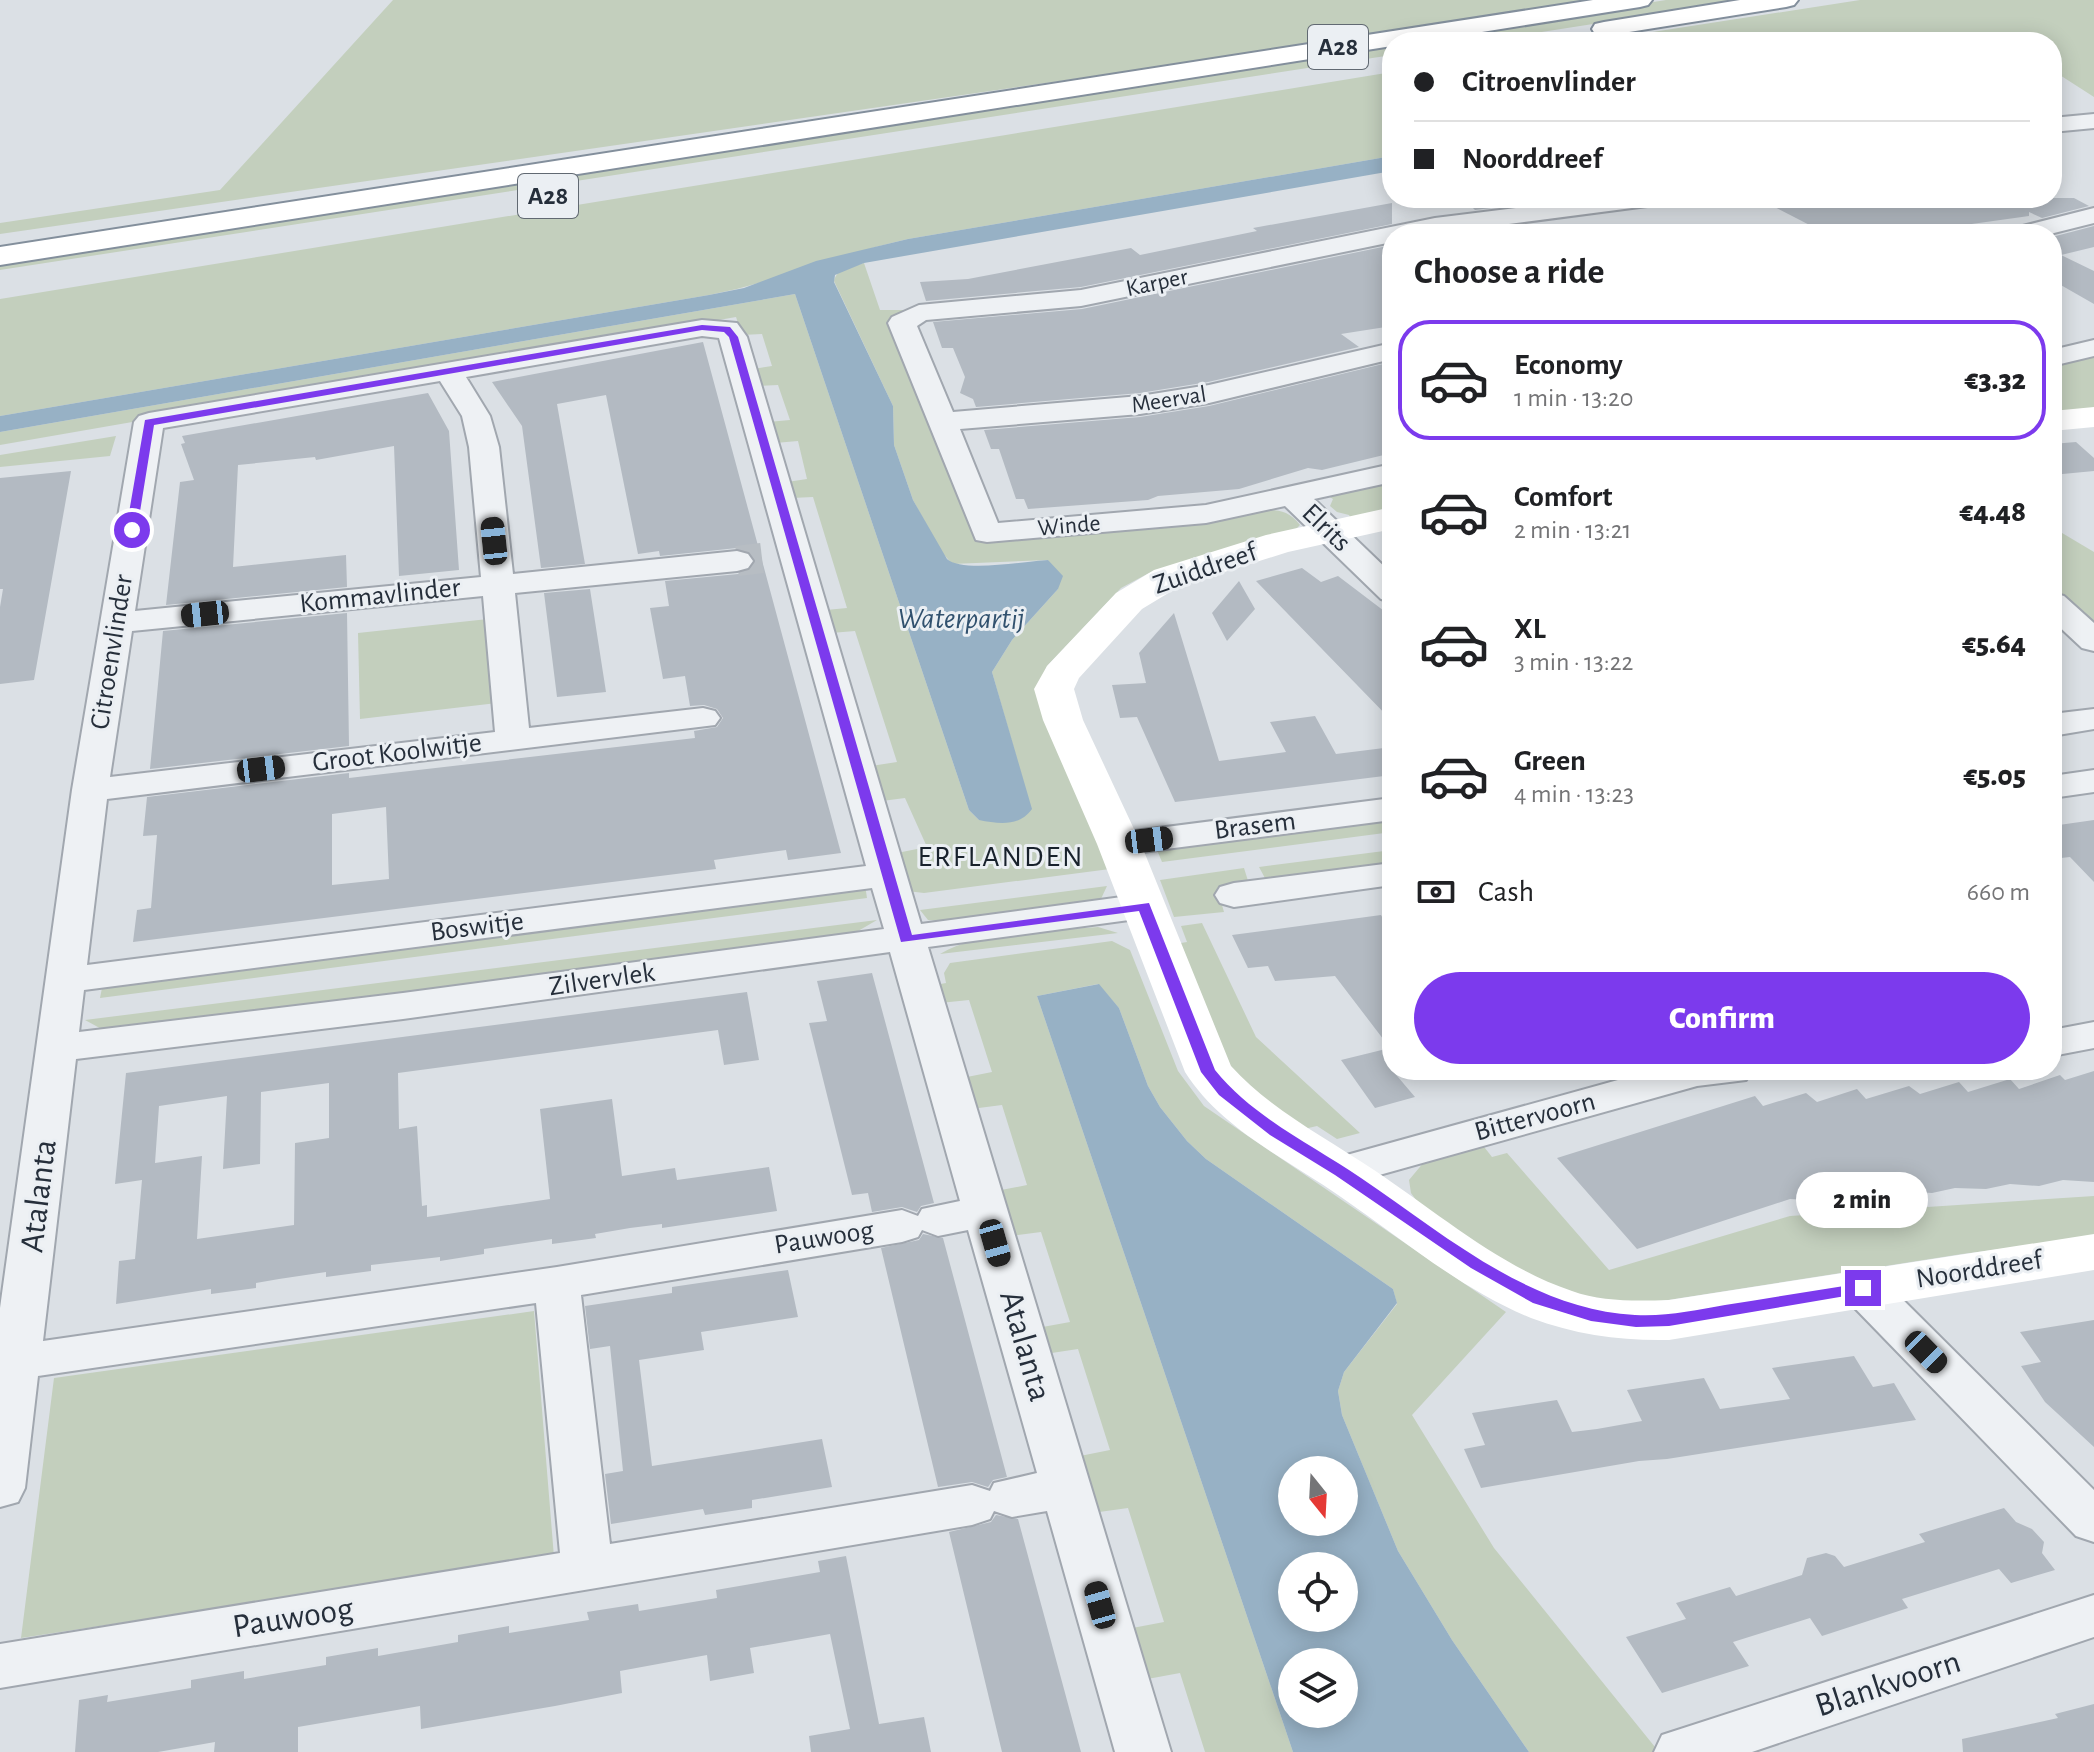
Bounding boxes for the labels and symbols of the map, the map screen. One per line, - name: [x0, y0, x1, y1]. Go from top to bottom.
- road number: A28: [1308, 25, 1368, 69]
- road number: A28: [518, 174, 578, 218]
- street label: Karper: [1124, 265, 1190, 301]
- street label: Meerval: [1130, 382, 1208, 418]
- street label: Elrits: [1296, 499, 1356, 557]
- street label: Winde: [1037, 511, 1101, 541]
- route start: [114, 512, 150, 548]
- car: [480, 516, 508, 566]
- street label: Zuiddreef: [1150, 538, 1262, 600]
- street label: Citroenvlinder: [86, 573, 138, 731]
- street label: Kommavlinder: [298, 574, 462, 618]
- car: [180, 600, 230, 628]
- water label: Waterpartij: [897, 604, 1025, 634]
- street label: Groot Koolwitje: [311, 729, 483, 777]
- car: [236, 754, 286, 784]
- street label: Brasem: [1213, 807, 1297, 845]
- car: [1124, 825, 1174, 855]
- district label: ERFLANDEN: [918, 842, 1084, 872]
- street label: Boswitje: [429, 907, 525, 947]
- street label: Zilvervlek: [547, 959, 657, 1001]
- street label: Bittervoorn: [1472, 1087, 1598, 1147]
- street label: Atalanta: [15, 1138, 63, 1254]
- callout: 2 min: [1797, 1172, 1929, 1228]
- street label: Pauwoog: [772, 1216, 876, 1260]
- car: [977, 1217, 1013, 1269]
- street label: Noorddreef: [1914, 1246, 2045, 1294]
- route end: [1845, 1270, 1881, 1306]
- street label: Atalanta: [993, 1287, 1057, 1405]
- car: [1901, 1327, 1951, 1377]
- north arrow: [1278, 1456, 1358, 1536]
- car: [1082, 1579, 1118, 1631]
- street label: Pauwoog: [230, 1592, 356, 1644]
- street label: Blankvoorn: [1811, 1645, 1965, 1723]

